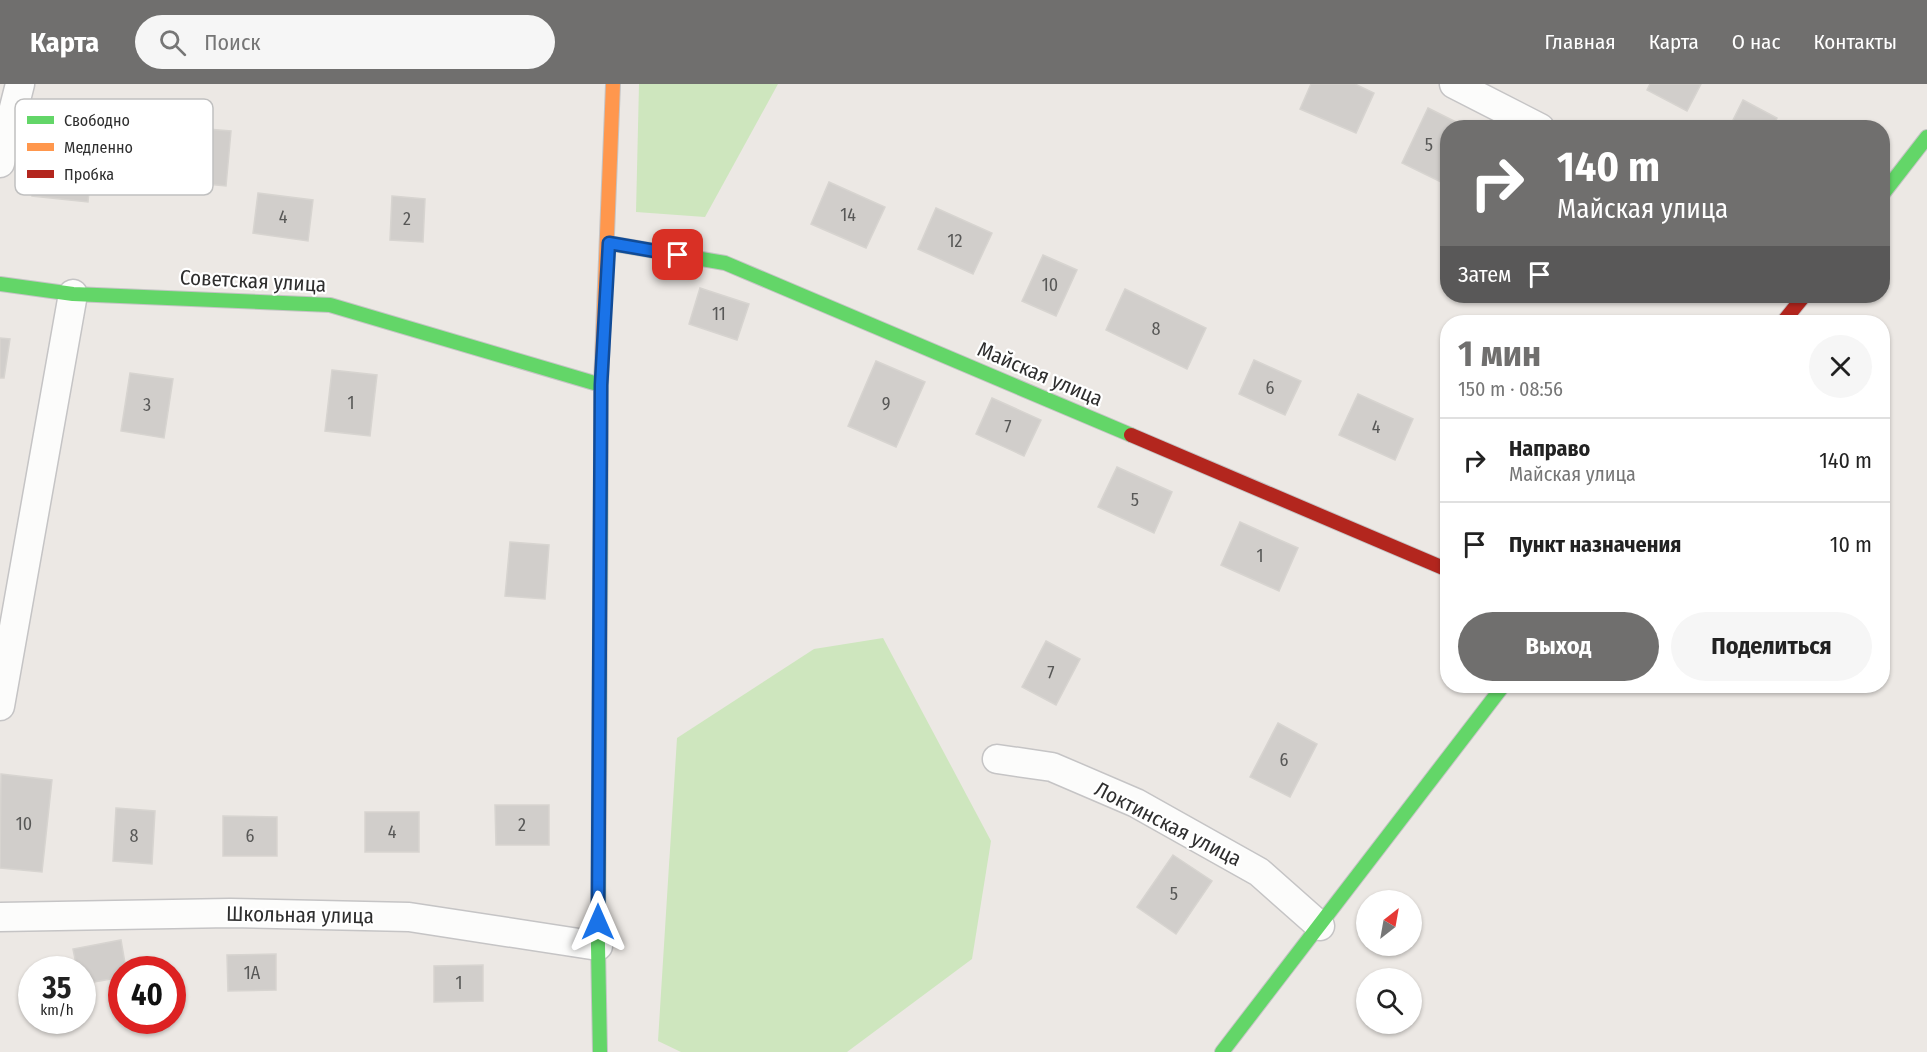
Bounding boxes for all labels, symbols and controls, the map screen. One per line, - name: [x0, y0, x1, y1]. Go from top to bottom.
- search box: [135, 15, 555, 69]
- text: Карта: [30, 26, 99, 59]
- icon: search: [156, 26, 189, 59]
- text: Поиск: [204, 29, 261, 56]
- text: Главная: [1545, 29, 1616, 55]
- text: Карта: [1649, 29, 1699, 55]
- text: О нас: [1732, 29, 1780, 55]
- text: Контакты: [1813, 29, 1897, 55]
- legend: [15, 99, 213, 195]
- text: Свободно: [64, 111, 130, 130]
- house number: 5: [1425, 134, 1433, 156]
- text: Медленно: [64, 138, 133, 157]
- text: 140 m: [1557, 142, 1660, 192]
- icon: right: [1458, 144, 1536, 222]
- text: Пробка: [64, 165, 114, 184]
- text: Майская улица: [1557, 193, 1728, 225]
- house number: 14: [840, 204, 856, 226]
- house number: 4: [279, 206, 288, 228]
- house number: 2: [403, 208, 411, 230]
- pin: [652, 229, 703, 280]
- house number: 12: [948, 230, 963, 252]
- icon: arrive: [661, 238, 694, 271]
- icon: arrive: [1523, 258, 1556, 291]
- text: Затем: [1458, 261, 1511, 288]
- street label: Советская улица: [179, 264, 327, 298]
- house number: 10: [1042, 274, 1058, 296]
- house number: 11: [712, 303, 726, 325]
- house number: 8: [1152, 318, 1161, 340]
- text: 1 мин: [1458, 332, 1541, 376]
- button: close: [1809, 335, 1872, 398]
- street label: Майская улица: [974, 336, 1106, 412]
- house number: 6: [1266, 377, 1275, 399]
- text: 150 m · 08:56: [1458, 377, 1563, 401]
- house number: 1: [347, 392, 355, 414]
- house number: 9: [882, 393, 890, 415]
- house number: 3: [143, 394, 151, 416]
- house number: 7: [1004, 416, 1012, 438]
- house number: 4: [1372, 416, 1381, 438]
- text: Направо: [1509, 435, 1590, 462]
- icon: right: [1458, 444, 1491, 477]
- text: 140 m: [1819, 447, 1872, 474]
- text: Майская улица: [1509, 462, 1636, 486]
- house number: 5: [1131, 489, 1139, 511]
- icon: arrive: [1458, 528, 1491, 561]
- text: Пункт назначения: [1509, 531, 1681, 558]
- text: 10 m: [1830, 531, 1872, 558]
- house number: 1: [1256, 545, 1264, 567]
- button: Выход: [1458, 612, 1659, 681]
- button: Поделиться: [1671, 612, 1872, 681]
- house number: 7: [1047, 662, 1055, 684]
- house number: 6: [1280, 749, 1289, 771]
- street label: Локтинская улица: [1090, 776, 1246, 872]
- house number: 10: [16, 813, 32, 835]
- house number: 2: [518, 814, 526, 836]
- house number: 4: [388, 821, 397, 843]
- house number: 8: [130, 825, 139, 847]
- house number: 6: [246, 825, 255, 847]
- house number: 5: [1170, 883, 1178, 905]
- position arrow: [566, 890, 630, 954]
- north arrow: [1356, 890, 1422, 956]
- map controls: [1356, 890, 1422, 1034]
- street label: Школьная улица: [226, 901, 374, 929]
- speed limit sign: 40: [108, 956, 186, 1034]
- house number: 1А: [244, 962, 261, 984]
- button: search: [1356, 968, 1422, 1034]
- text: 35: [43, 970, 71, 1006]
- house number: 1: [455, 972, 463, 994]
- text: km/h: [40, 1001, 74, 1019]

